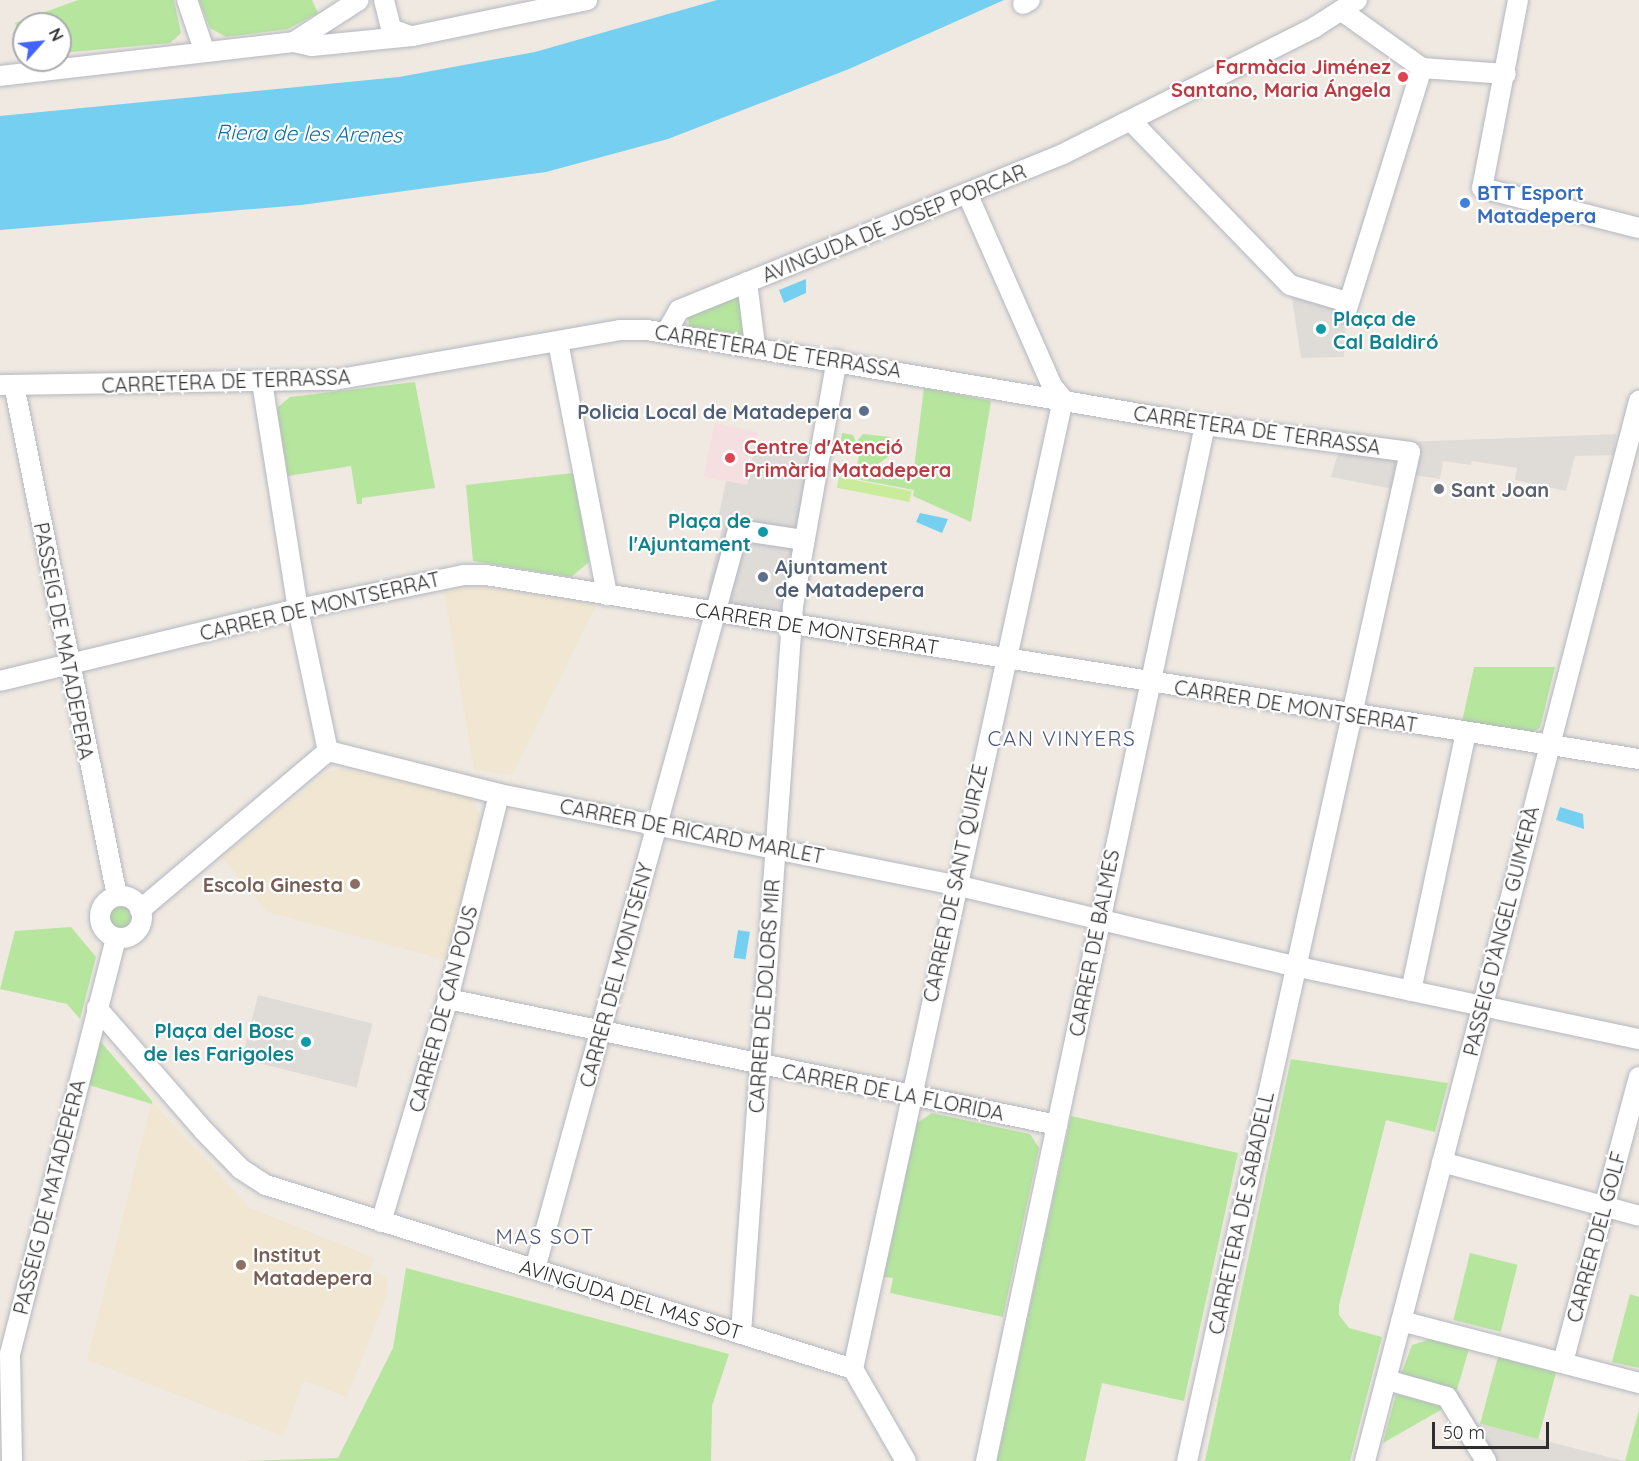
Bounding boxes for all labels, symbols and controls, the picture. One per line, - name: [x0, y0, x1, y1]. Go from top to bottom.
- north arrow: [12, 12, 72, 72]
- text: N: [45, 25, 68, 45]
- place label: Farmàcia Jiménez Santano, Maria Ángela: [1171, 54, 1391, 101]
- marker: Farmàcia Jiménez Santano, Maria Ángela: [1396, 70, 1410, 84]
- water label: Riera de les Arenes: [216, 119, 402, 147]
- street label: AVINGUDA DE JOSEP PORCAR: [759, 159, 1029, 287]
- place label: BTT Esport Matadepera: [1477, 180, 1596, 227]
- marker: BTT Esport Matadepera: [1458, 196, 1472, 210]
- place label: Plaça de Cal Baldiró: [1333, 306, 1438, 353]
- street label: CARRETERA DE TERRASSA: [653, 320, 903, 382]
- marker: Plaça de Cal Baldiró: [1314, 322, 1328, 336]
- street label: CARRETERA DE TERRASSA: [101, 365, 351, 397]
- place label: Policia Local de Matadepera: [577, 399, 852, 423]
- street label: CARRETERA DE TERRASSA: [1132, 401, 1382, 459]
- marker: Policia Local de Matadepera: [857, 404, 871, 418]
- place label: Centre d'Atenció Primària Matadepera: [744, 434, 951, 481]
- marker: Centre d'Atenció Primària Matadepera: [721, 449, 739, 467]
- place label: Sant Joan: [1451, 477, 1549, 501]
- marker: Sant Joan: [1432, 482, 1446, 496]
- place label: Plaça de l'Ajuntament: [628, 508, 751, 555]
- street label: PASSEIG DE MATADEPERA: [29, 520, 99, 762]
- marker: Plaça de l'Ajuntament: [756, 525, 770, 539]
- place label: Ajuntament de Matadepera: [775, 554, 924, 601]
- street label: CARRER DE MONTSERRAT: [197, 567, 443, 645]
- marker: Ajuntament de Matadepera: [756, 570, 770, 584]
- street label: CARRER DE MONTSERRAT: [694, 597, 940, 659]
- street label: CARRER DE MONTSERRAT: [1173, 675, 1419, 737]
- district label: CAN VINYERS: [988, 725, 1136, 751]
- street label: CARRER DE SANT QUIRZE: [918, 762, 992, 1004]
- street label: CARRER DE RICARD MARLET: [558, 794, 826, 868]
- street label: PASSEIG D'ÀNGEL GUIMERÀ: [1458, 804, 1544, 1058]
- street label: CARRER DE BALMES: [1064, 847, 1124, 1039]
- street label: CARRER DEL MONTSENY: [574, 860, 658, 1090]
- place label: Escola Ginesta: [203, 872, 343, 896]
- marker: Escola Ginesta: [348, 877, 362, 891]
- street label: CARRER DE DOLORS MIR: [744, 878, 784, 1114]
- street label: CARRER DE CAN POUS: [404, 903, 482, 1115]
- place label: Plaça del Bosc de les Farigoles: [144, 1018, 294, 1065]
- marker: Plaça del Bosc de les Farigoles: [299, 1035, 313, 1049]
- street label: CARRER DE LA FLORIDA: [780, 1059, 1006, 1125]
- street label: PASSEIG DE MATADEPERA: [8, 1077, 90, 1317]
- street label: CARRETERA DE SABADELL: [1204, 1089, 1278, 1337]
- street label: CARRER DEL GOLF: [1562, 1149, 1630, 1325]
- district label: MAS SOT: [495, 1223, 595, 1249]
- place label: Institut Matadepera: [253, 1242, 372, 1289]
- street label: AVINGUDA DEL MAS SOT: [517, 1254, 745, 1344]
- marker: Institut Matadepera: [234, 1258, 248, 1272]
- scale bar: [1435, 1410, 1552, 1448]
- text: 50 m: [1443, 1421, 1485, 1444]

